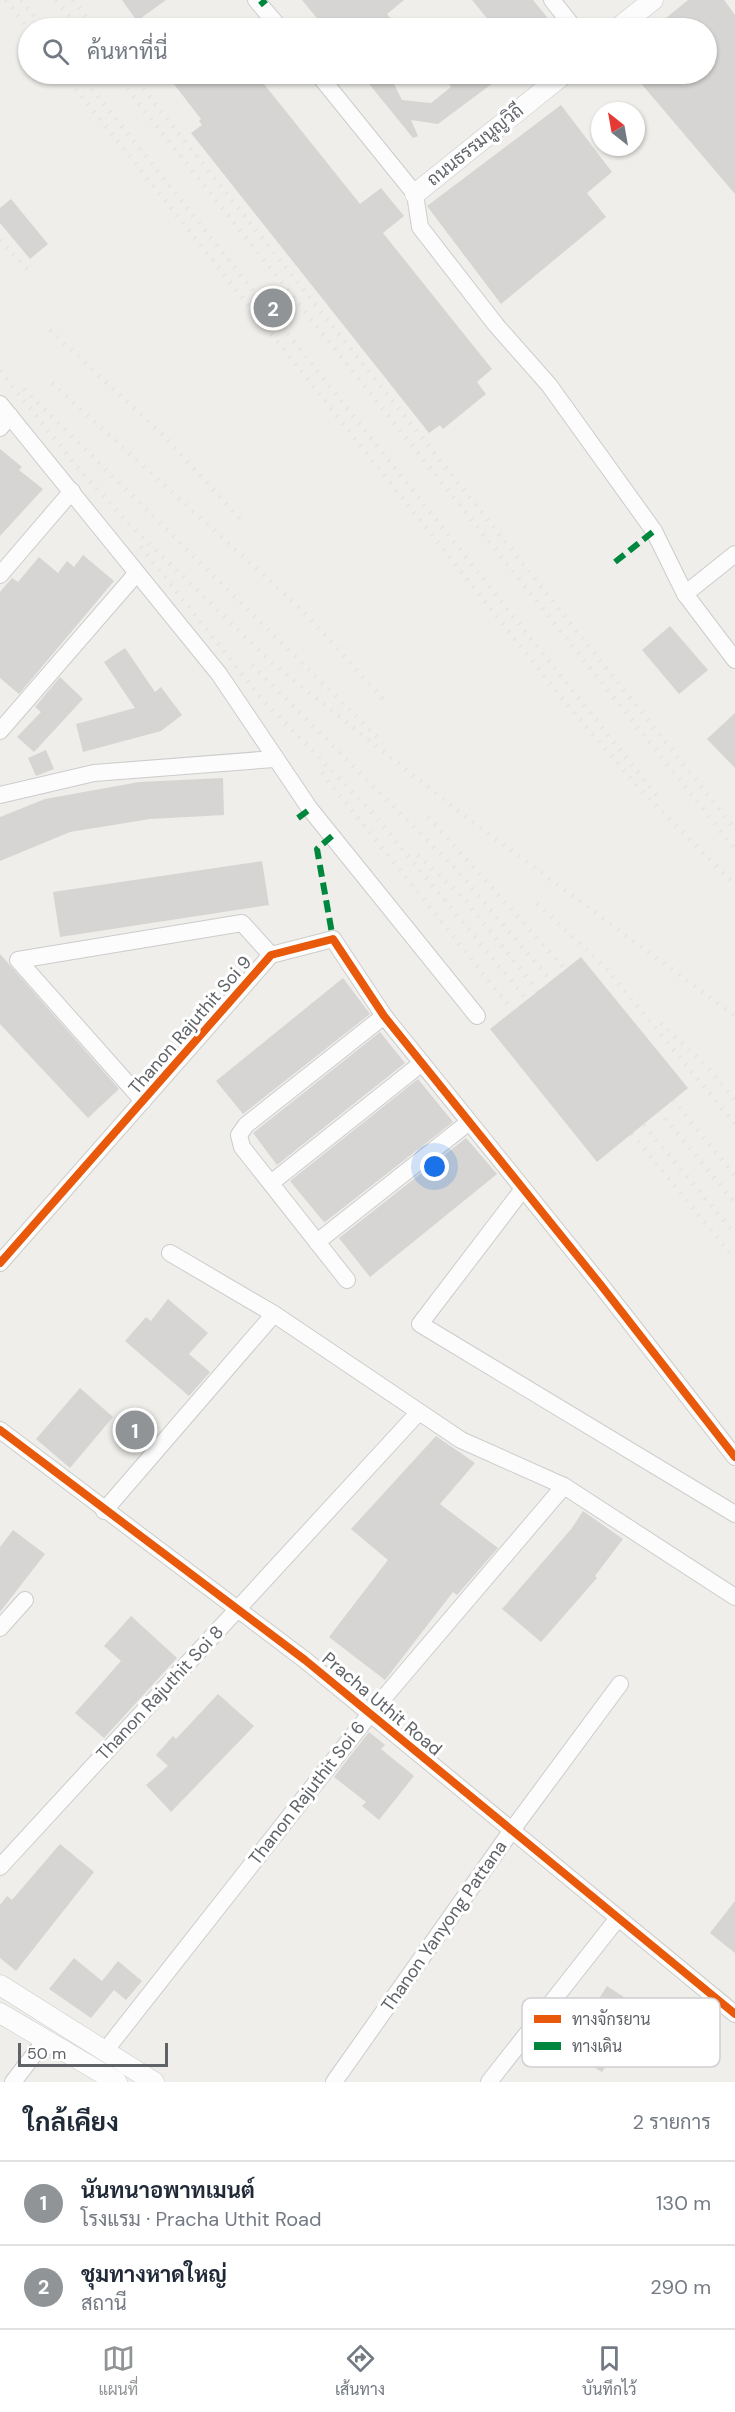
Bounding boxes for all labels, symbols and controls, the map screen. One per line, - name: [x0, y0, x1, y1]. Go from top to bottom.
- search box: [18, 18, 717, 84]
- icon: search: [39, 35, 72, 68]
- text: ค้นหาที่นี่: [87, 37, 167, 66]
- street label: ถนนธรรมนูญวิถี: [421, 98, 529, 192]
- north arrow: [591, 102, 645, 156]
- pin: 2: [254, 286, 292, 330]
- street label: Thanon Rajuthit Soi 9: [123, 951, 257, 1099]
- your location: [420, 1152, 449, 1181]
- pin: 1: [116, 1408, 154, 1452]
- street label: Thanon Rajuthit Soi 8: [91, 1620, 229, 1766]
- street label: Pracha Uthit Road: [317, 1647, 447, 1761]
- street label: Thanon Rajuthit Soi 6: [243, 1716, 371, 1870]
- street label: Thanon Yanyong Pattana: [376, 1836, 512, 2016]
- legend: [522, 1998, 720, 2067]
- text: ทางจักรยาน: [572, 2009, 651, 2030]
- text: ทางเดิน: [572, 2036, 622, 2057]
- scale bar: [18, 2040, 168, 2068]
- text: 50 m: [27, 2043, 66, 2064]
- text: ใกล้เคียง: [24, 2105, 119, 2139]
- text: 2 รายการ: [632, 2109, 711, 2135]
- text: นันทนาอพาทเมนต์: [81, 2176, 255, 2205]
- text: 1: [40, 2190, 47, 2216]
- text: 130 m: [656, 2190, 711, 2216]
- text: โรงแรม · Pracha Uthit Road: [81, 2206, 321, 2232]
- text: ชุมทางหาดใหญ่: [81, 2260, 227, 2289]
- text: 2: [38, 2274, 49, 2300]
- text: 290 m: [650, 2274, 711, 2300]
- text: สถานี: [81, 2290, 127, 2316]
- tab: แผนที่: [98, 2342, 138, 2400]
- tab: เส้นทาง: [335, 2342, 385, 2400]
- tab: บันทึกไว้: [582, 2342, 637, 2400]

